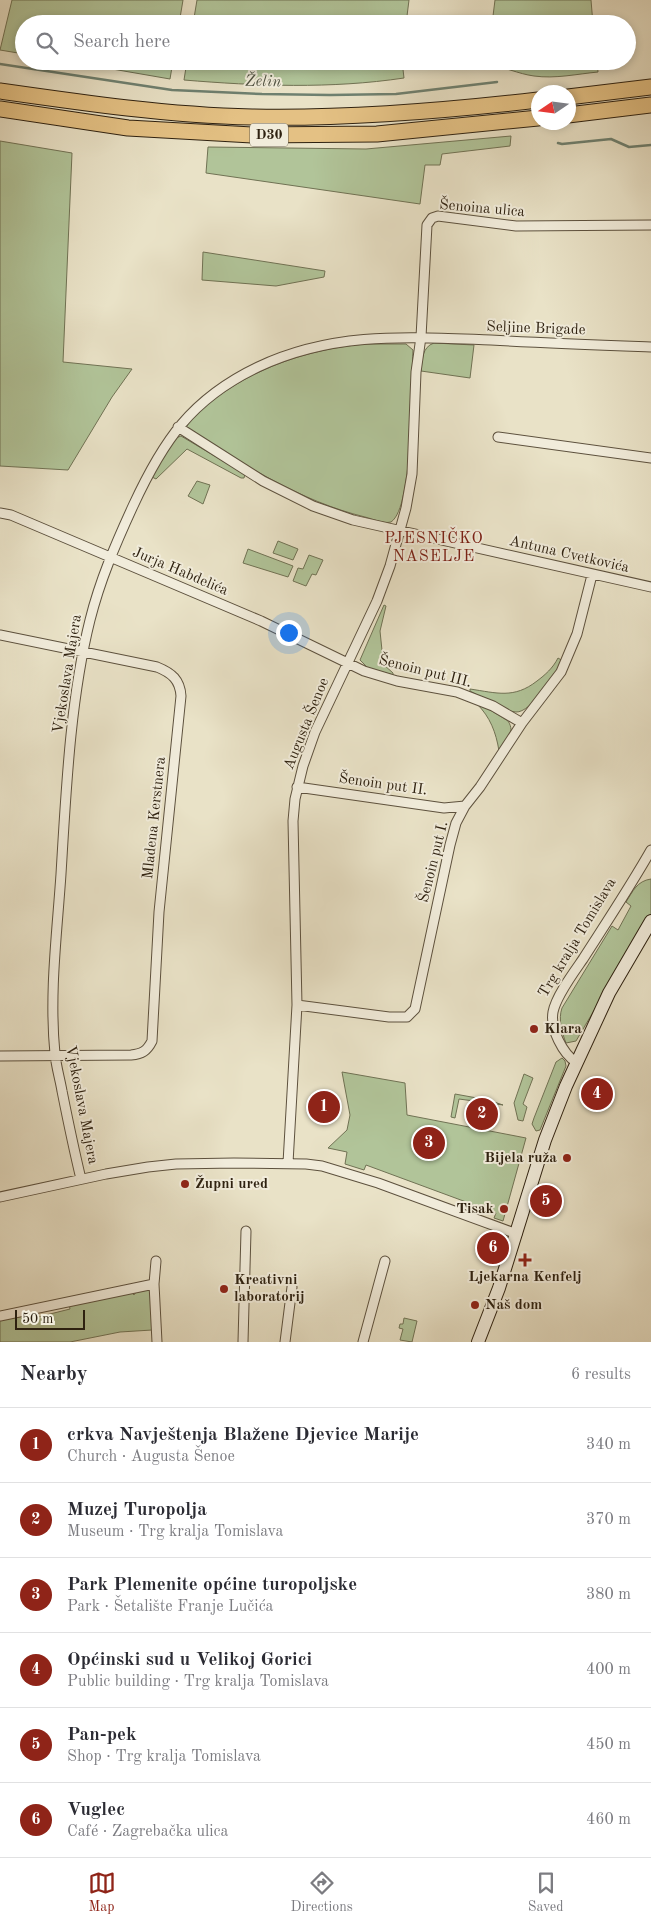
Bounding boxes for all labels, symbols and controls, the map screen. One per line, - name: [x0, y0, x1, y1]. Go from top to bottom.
- search box: [15, 15, 636, 70]
- icon: search: [33, 29, 61, 57]
- text: Search here: [73, 33, 170, 52]
- water label: Želin: [245, 72, 281, 90]
- north arrow: [531, 85, 576, 130]
- road number: D30: [250, 124, 288, 146]
- street label: Šenoina ulica: [439, 195, 526, 220]
- street label: Seljine Brigade: [486, 320, 586, 338]
- district label: PJESNIČKO NASELJE: [384, 526, 484, 565]
- street label: Antuna Cvetkovića: [508, 534, 631, 576]
- street label: Jurja Habdelića: [130, 545, 231, 599]
- street label: Vjekoslava Majera: [51, 613, 85, 735]
- your location: [276, 620, 302, 646]
- street label: Šenoin put III.: [377, 650, 474, 691]
- street label: Augusta Šenoe: [279, 675, 332, 772]
- street label: Mladena Kerstnera: [141, 755, 169, 880]
- street label: Šenoin put II.: [338, 768, 429, 799]
- street label: Šenoin put I.: [414, 819, 451, 904]
- street label: Trg kralja Tomislava: [536, 875, 620, 1000]
- place label: Klara: [544, 1022, 582, 1037]
- marker: Klara: [528, 1023, 540, 1035]
- street label: Vjekoslava Majera: [62, 1045, 100, 1166]
- pin: 4: [581, 1075, 613, 1113]
- pin: 1: [308, 1088, 340, 1126]
- pin: 2: [466, 1095, 498, 1133]
- pin: 3: [413, 1124, 445, 1162]
- place label: Bijela ruža: [484, 1151, 557, 1166]
- marker: Bijela ruža: [561, 1152, 573, 1164]
- place label: Župni ured: [195, 1174, 268, 1192]
- marker: Župni ured: [179, 1178, 191, 1190]
- pin: 5: [530, 1182, 562, 1220]
- place label: Tisak: [456, 1202, 495, 1217]
- marker: Tisak: [498, 1203, 510, 1215]
- pin: 6: [477, 1229, 509, 1267]
- marker: Ljekarna Kenfelj: [519, 1254, 531, 1266]
- place label: Ljekarna Kenfelj: [468, 1270, 582, 1285]
- place label: Kreativni laboratorij: [234, 1273, 305, 1305]
- marker: Kreativni laboratorij: [218, 1283, 230, 1295]
- place label: Naš dom: [485, 1298, 542, 1313]
- marker: Naš dom: [469, 1299, 481, 1311]
- scale bar: [15, 1307, 85, 1330]
- text: 50 m: [22, 1312, 53, 1326]
- text: Nearby: [20, 1364, 88, 1385]
- text: 6 results: [571, 1367, 631, 1383]
- text: crkva Navještenja Blažene Djevice Marije: [67, 1426, 419, 1445]
- text: 1: [31, 1437, 41, 1453]
- text: 340 m: [586, 1437, 631, 1453]
- text: Church · Augusta Šenoe: [67, 1449, 235, 1465]
- text: Muzej Turopolja: [67, 1501, 207, 1520]
- text: 2: [31, 1512, 41, 1528]
- text: 370 m: [586, 1512, 631, 1528]
- text: Museum · Trg kralja Tomislava: [67, 1524, 283, 1540]
- text: Park Plemenite općine turopoljske: [67, 1576, 357, 1595]
- text: 3: [31, 1587, 41, 1603]
- text: 380 m: [586, 1587, 631, 1603]
- text: Park · Šetalište Franje Lučića: [67, 1599, 274, 1615]
- text: Općinski sud u Velikoj Gorici: [67, 1651, 312, 1670]
- text: 4: [31, 1662, 41, 1678]
- text: 400 m: [586, 1662, 631, 1678]
- text: Public building · Trg kralja Tomislava: [67, 1674, 329, 1690]
- text: Pan-pek: [67, 1726, 137, 1745]
- text: 5: [31, 1737, 41, 1753]
- text: 450 m: [586, 1737, 631, 1753]
- text: Shop · Trg kralja Tomislava: [67, 1749, 261, 1765]
- text: Vuglec: [67, 1801, 125, 1820]
- text: 6: [31, 1812, 41, 1828]
- text: 460 m: [586, 1812, 631, 1828]
- text: Café · Zagrebačka ulica: [67, 1824, 228, 1840]
- tab: Map: [88, 1869, 116, 1916]
- tab: Directions: [291, 1869, 353, 1916]
- tab: Saved: [528, 1869, 563, 1916]

